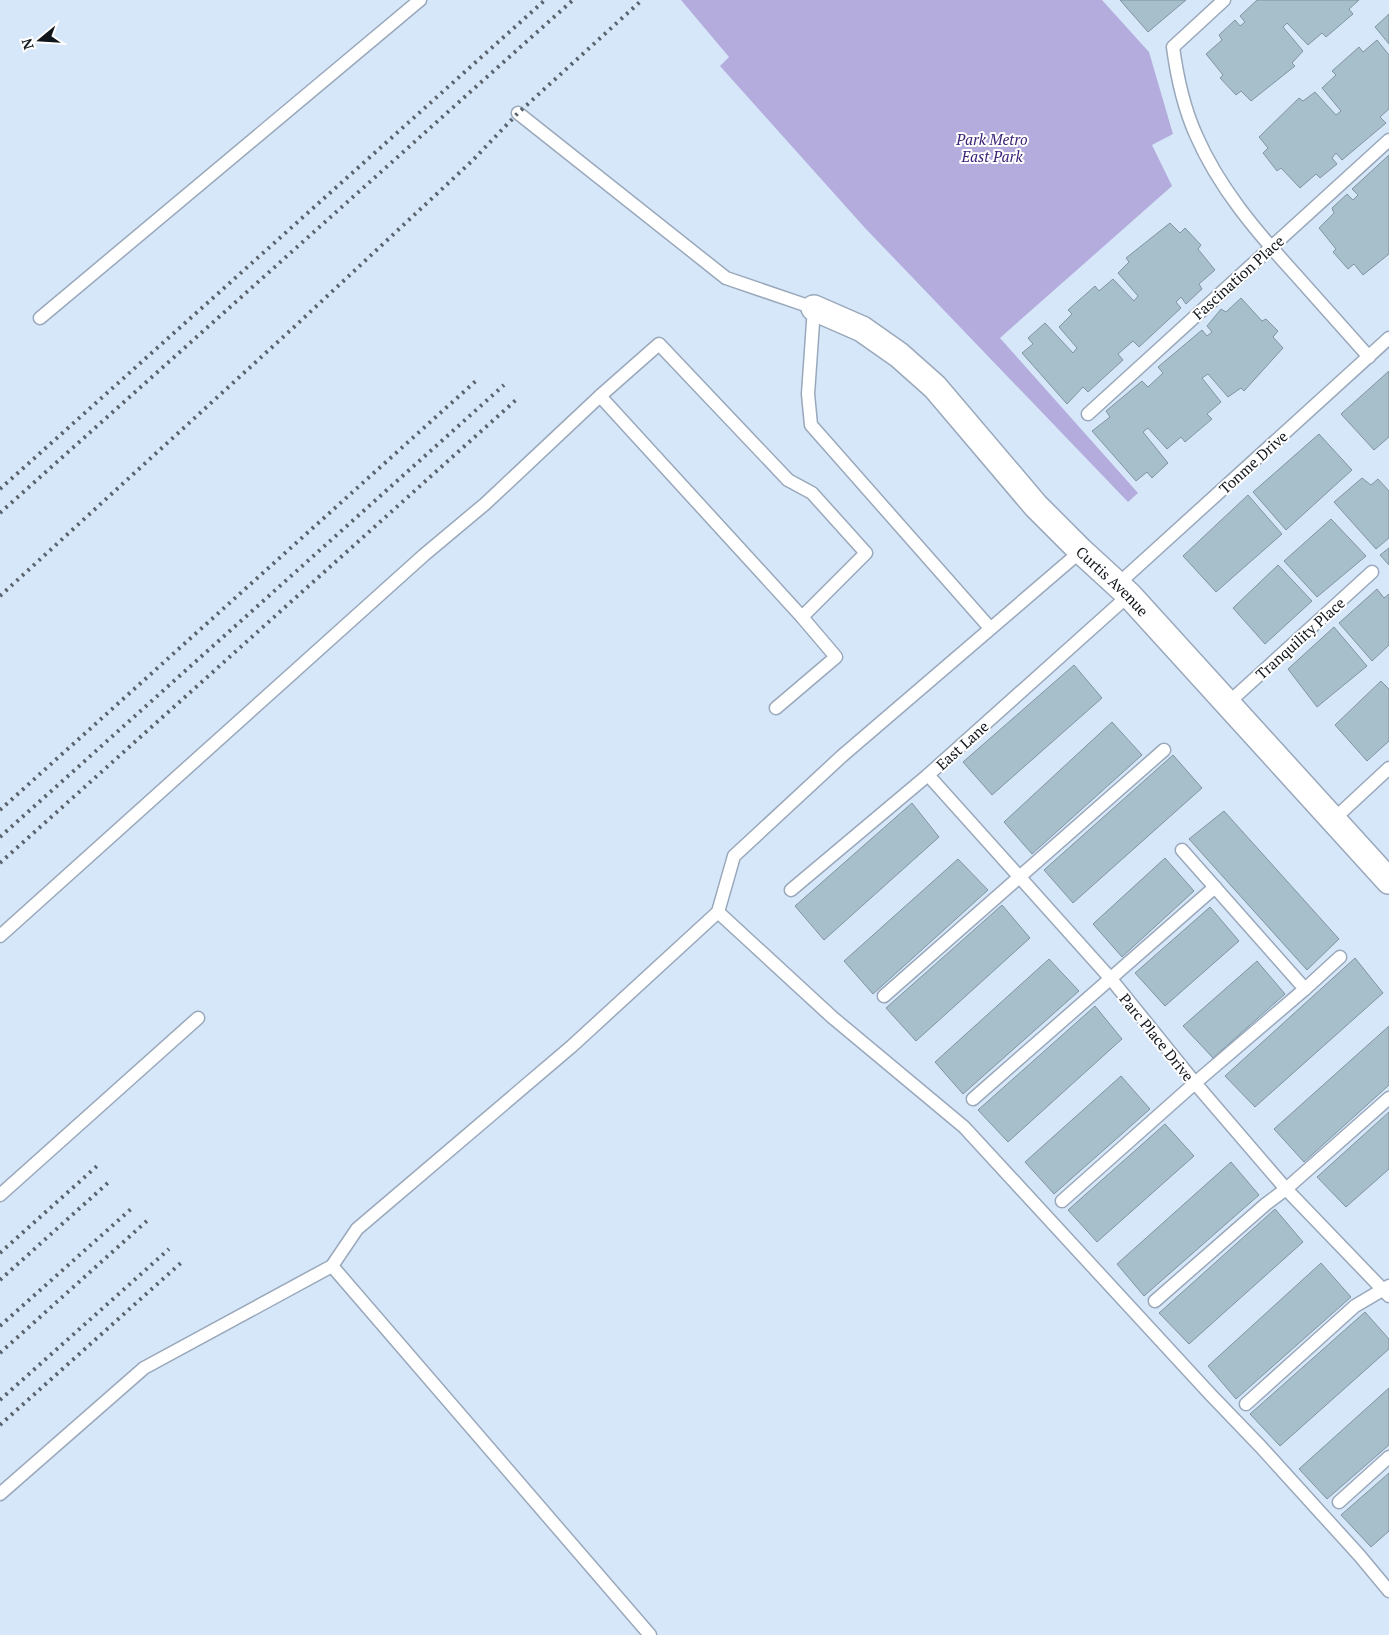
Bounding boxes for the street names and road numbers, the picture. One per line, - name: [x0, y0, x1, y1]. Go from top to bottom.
- street label: Fascination Place: [1188, 231, 1288, 323]
- street label: Tonme Drive: [1215, 426, 1291, 498]
- street label: Curtis Avenue: [1072, 542, 1153, 620]
- street label: Tranquility Place: [1251, 593, 1349, 683]
- street label: East Lane: [931, 716, 993, 774]
- street label: Parc Place Drive: [1115, 989, 1199, 1085]

